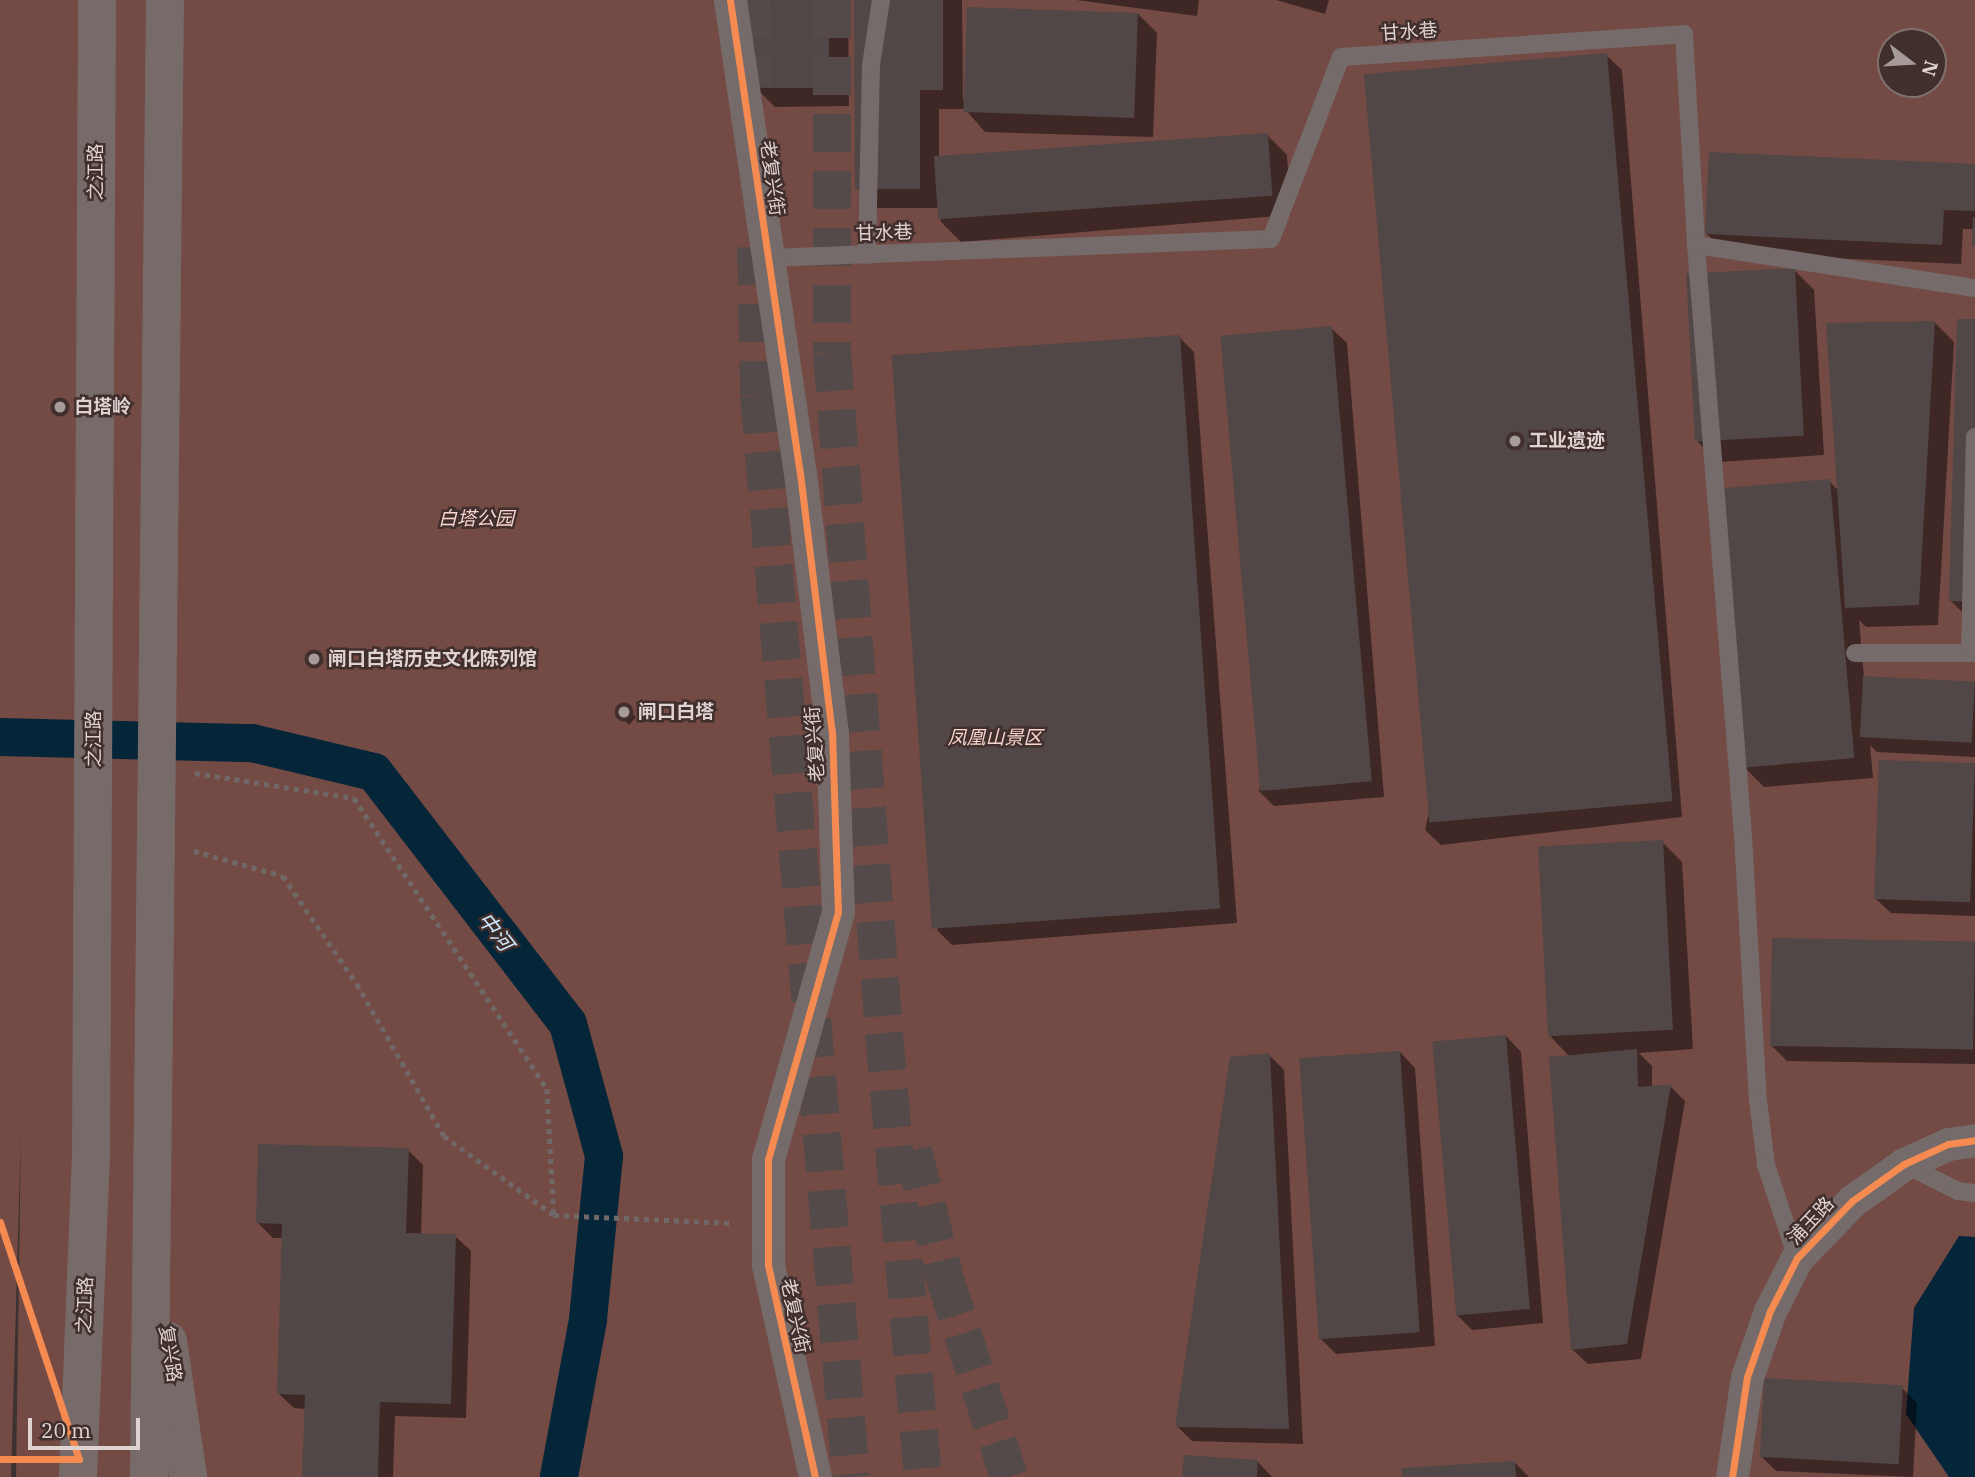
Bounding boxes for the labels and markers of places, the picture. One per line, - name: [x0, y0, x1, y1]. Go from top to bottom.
- place label: 白塔岭: [74, 396, 131, 418]
- marker: 白塔岭: [52, 399, 68, 415]
- place label: 工业遗迹: [1529, 430, 1605, 452]
- marker: 工业遗迹: [1507, 433, 1523, 449]
- place label: 闸口白塔历史文化陈列馆: [328, 648, 537, 670]
- marker: 闸口白塔历史文化陈列馆: [306, 651, 322, 667]
- place label: 闸口白塔: [638, 701, 714, 723]
- marker: 闸口白塔: [616, 704, 632, 720]

